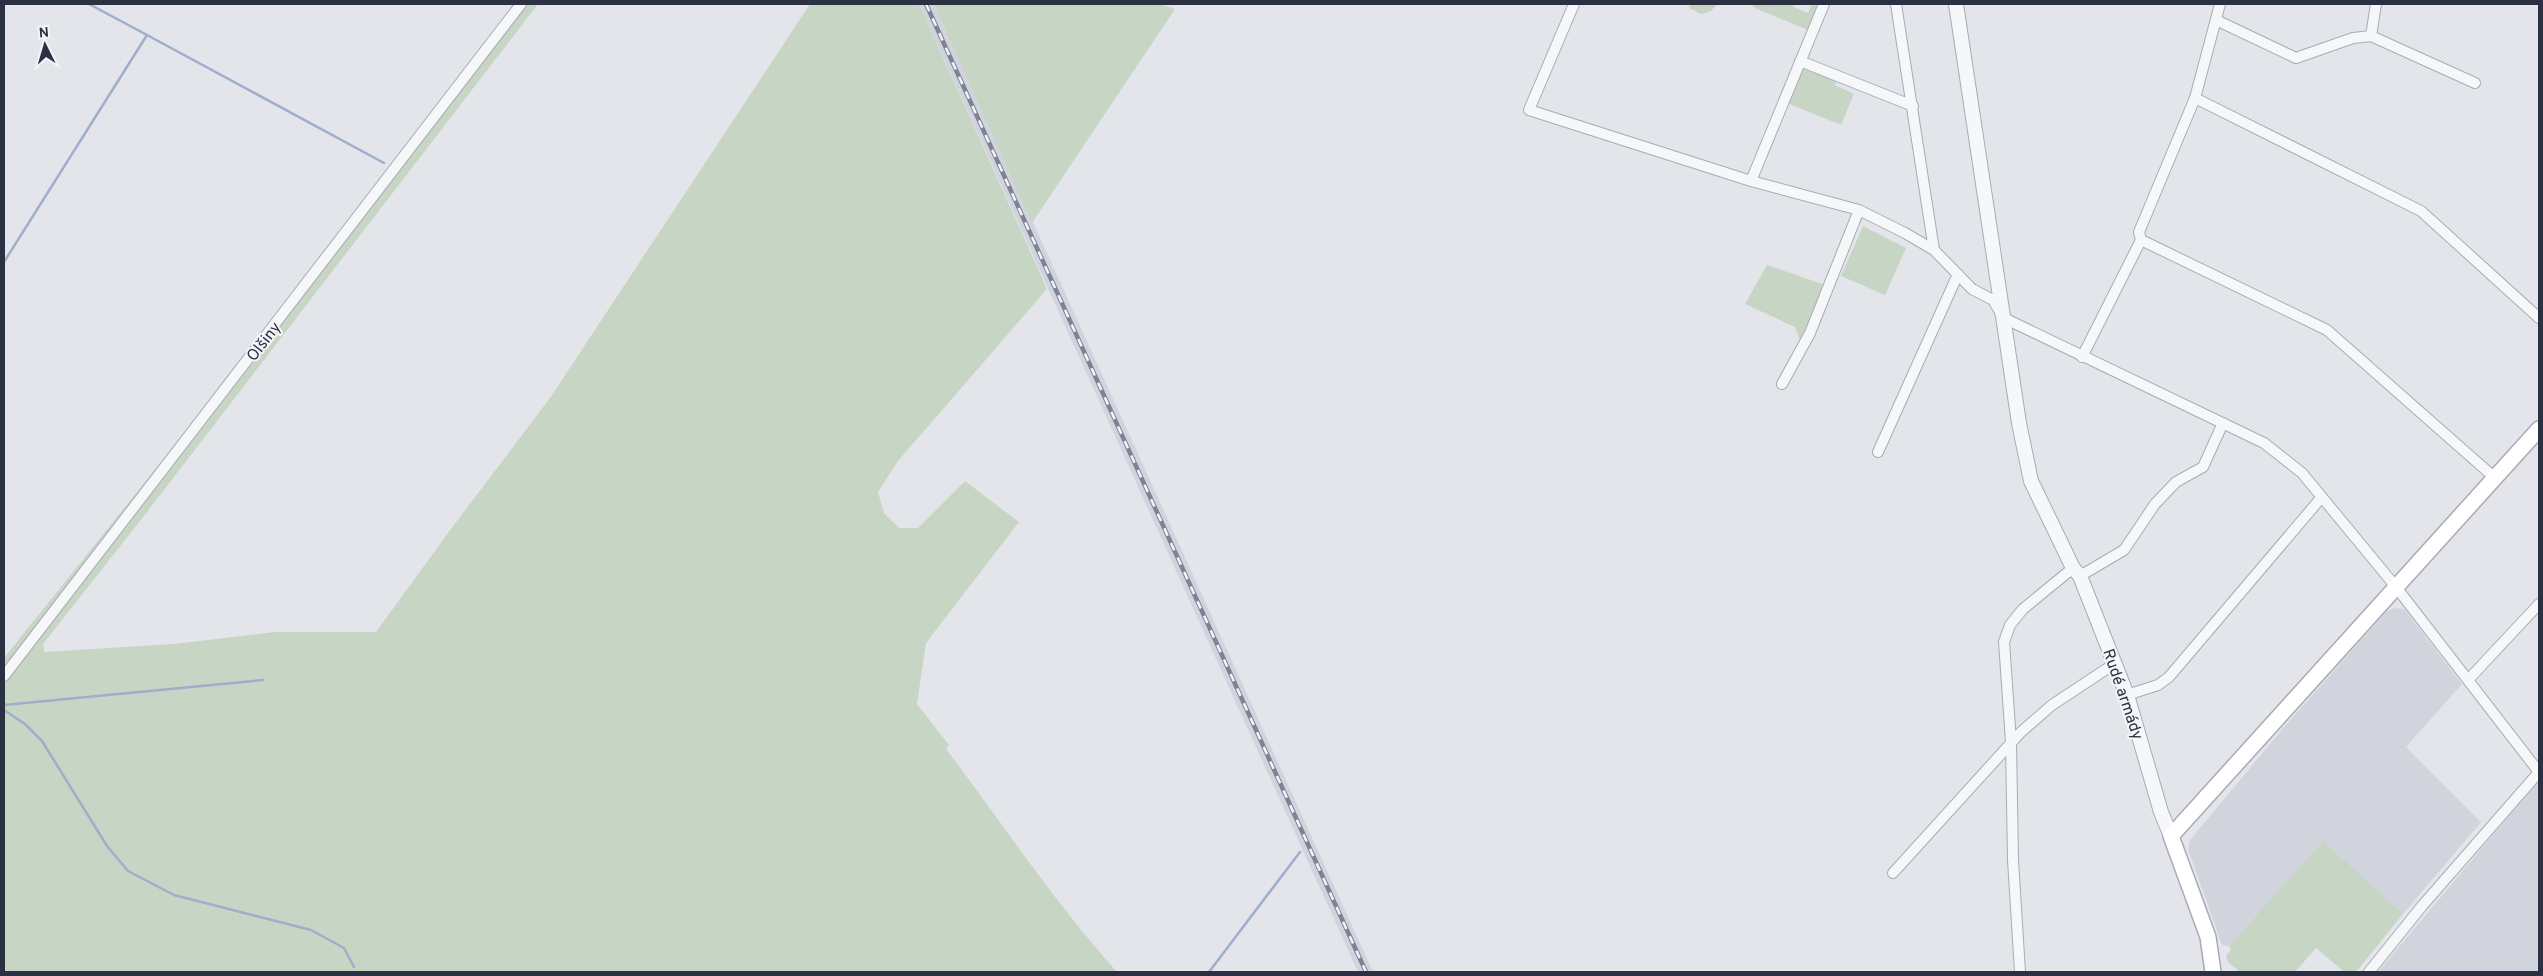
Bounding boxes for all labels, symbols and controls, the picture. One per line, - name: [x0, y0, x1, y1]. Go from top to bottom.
- north arrow: [20, 20, 70, 70]
- text: N: [38, 25, 50, 42]
- street label: Olšiny: [243, 318, 286, 366]
- street label: Rudé armády: [2097, 647, 2147, 743]

